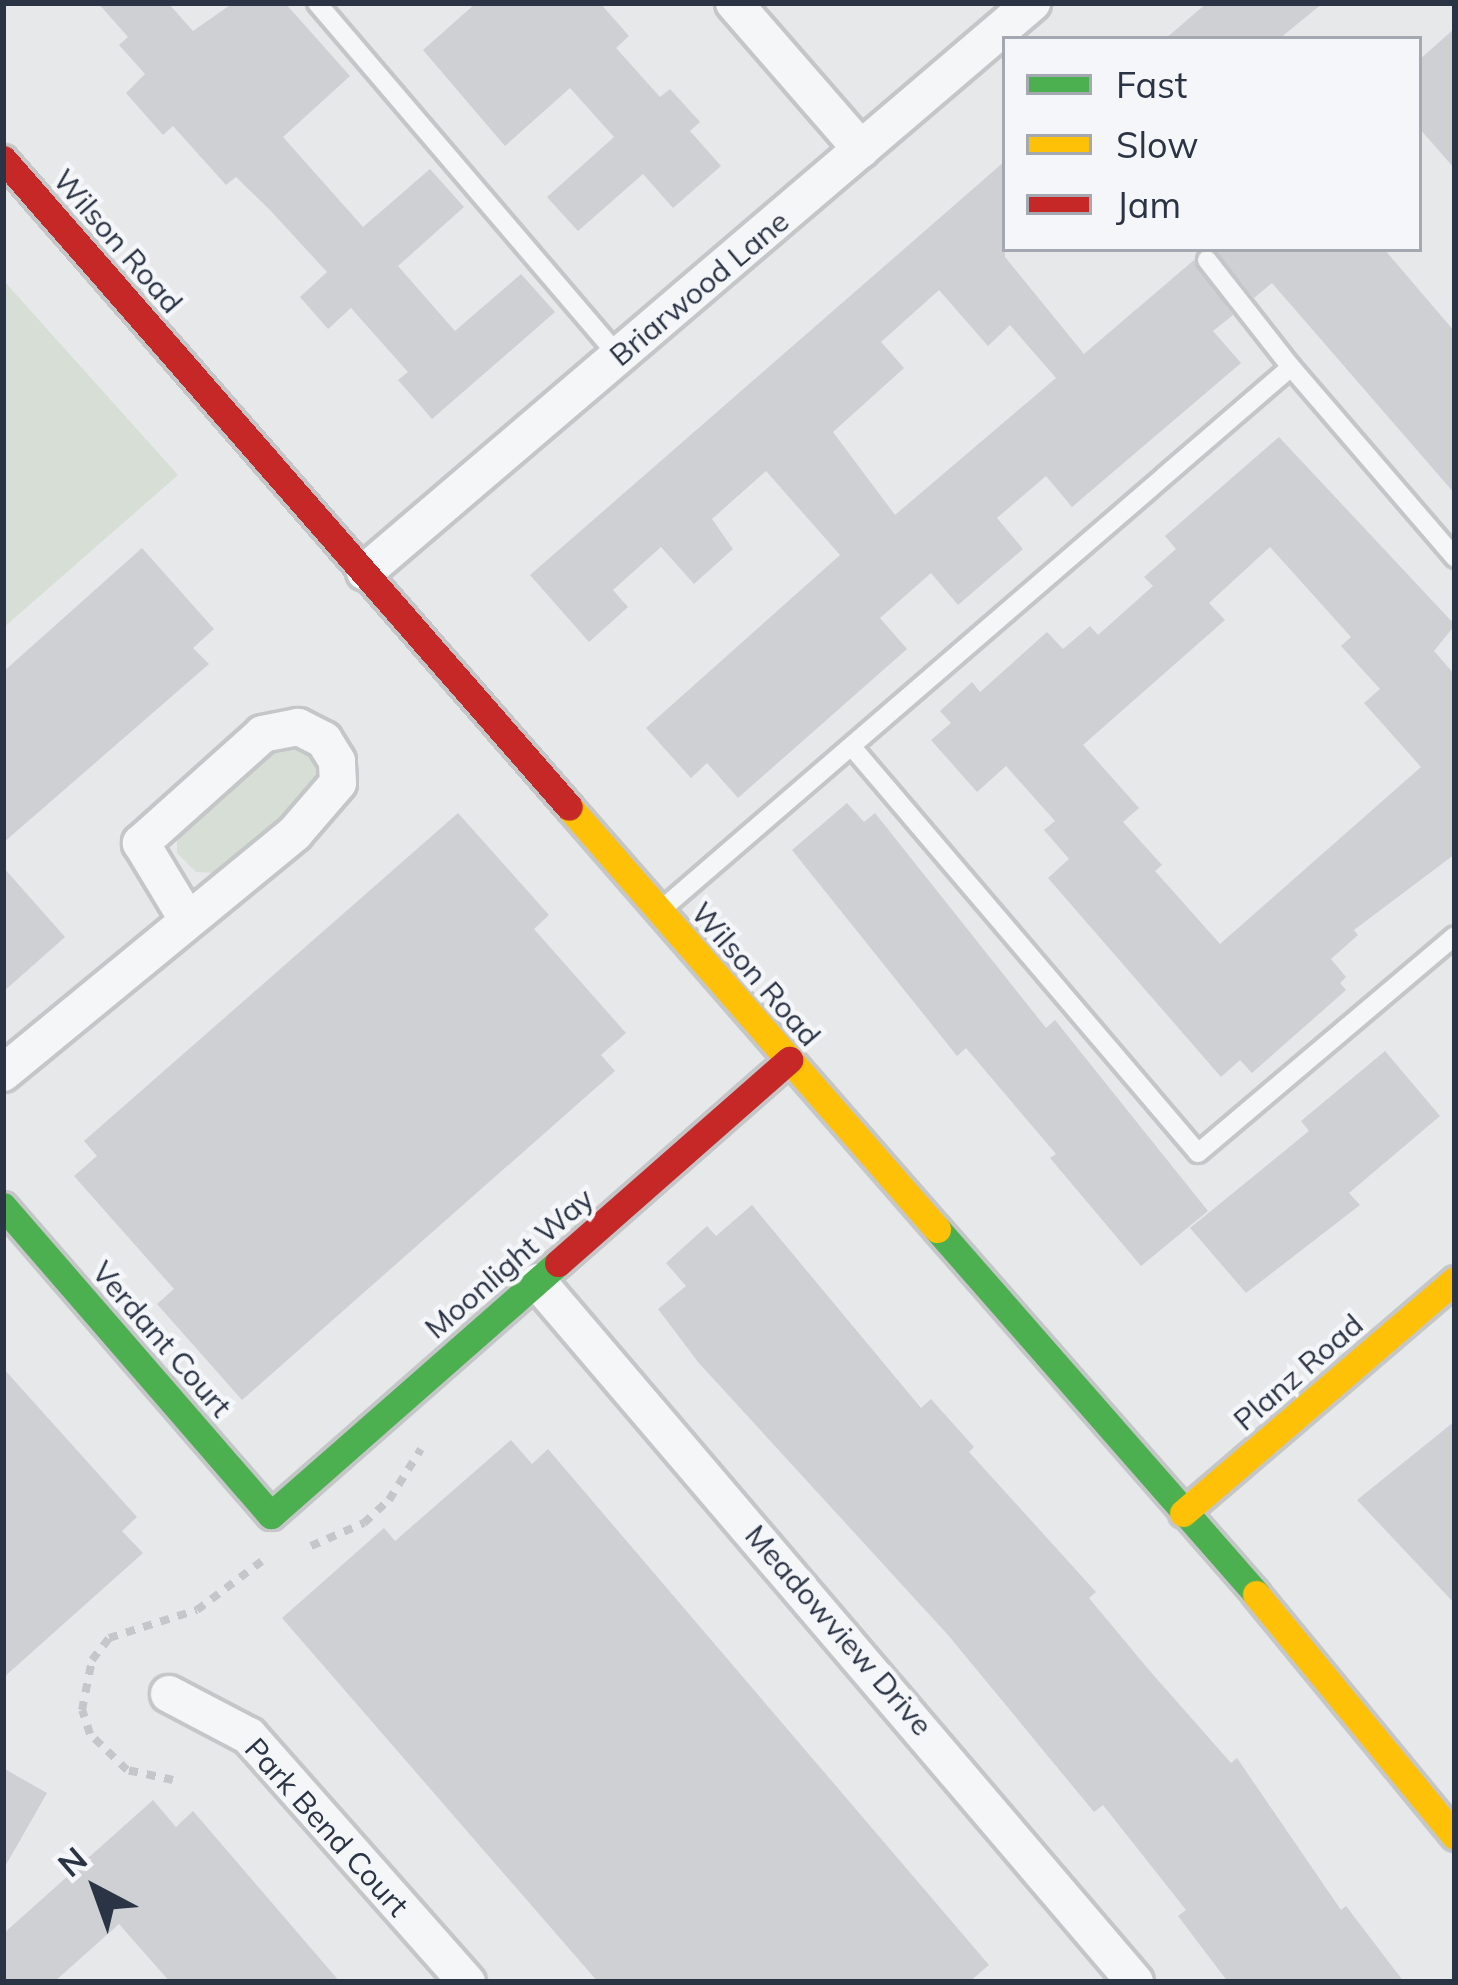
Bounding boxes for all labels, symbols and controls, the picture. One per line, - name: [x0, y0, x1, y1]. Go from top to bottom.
- legend: [1002, 36, 1422, 252]
- text: Fast: [1116, 62, 1187, 107]
- text: Slow: [1116, 122, 1199, 167]
- street label: Wilson Road: [46, 162, 190, 320]
- text: Jam: [1116, 182, 1181, 227]
- street label: Briarwood Lane: [602, 203, 796, 373]
- street label: Wilson Road: [684, 895, 828, 1053]
- street label: Moonlight Way: [417, 1180, 601, 1346]
- street label: Verdant Court: [85, 1254, 239, 1424]
- street label: Planz Road: [1226, 1306, 1370, 1438]
- street label: Meadowview Drive: [738, 1517, 940, 1743]
- street label: Park Bend Court: [238, 1731, 416, 1923]
- north arrow: [36, 1829, 156, 1949]
- text: N: [49, 1838, 95, 1885]

